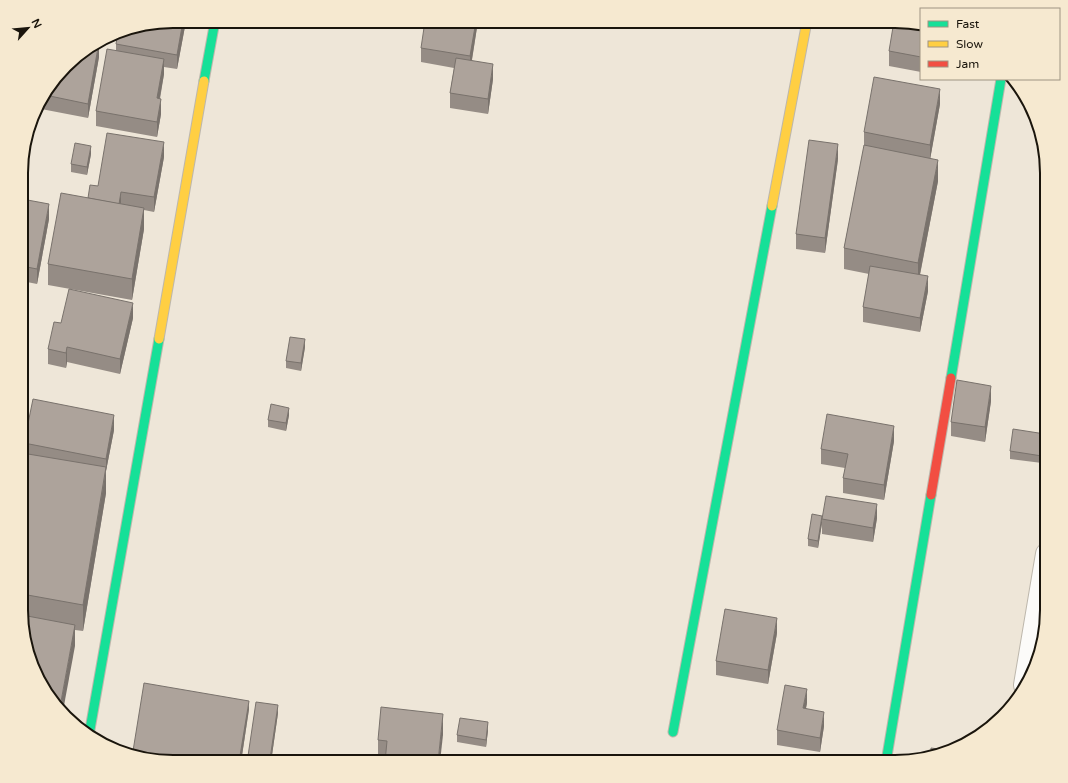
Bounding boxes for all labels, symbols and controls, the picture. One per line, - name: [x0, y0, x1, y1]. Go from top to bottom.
- north arrow: [8, 8, 48, 48]
- legend: [920, 8, 1060, 80]
- text: N: [29, 17, 44, 31]
- text: Fast: [956, 17, 980, 31]
- text: Slow: [956, 37, 983, 51]
- text: Jam: [956, 57, 979, 71]

